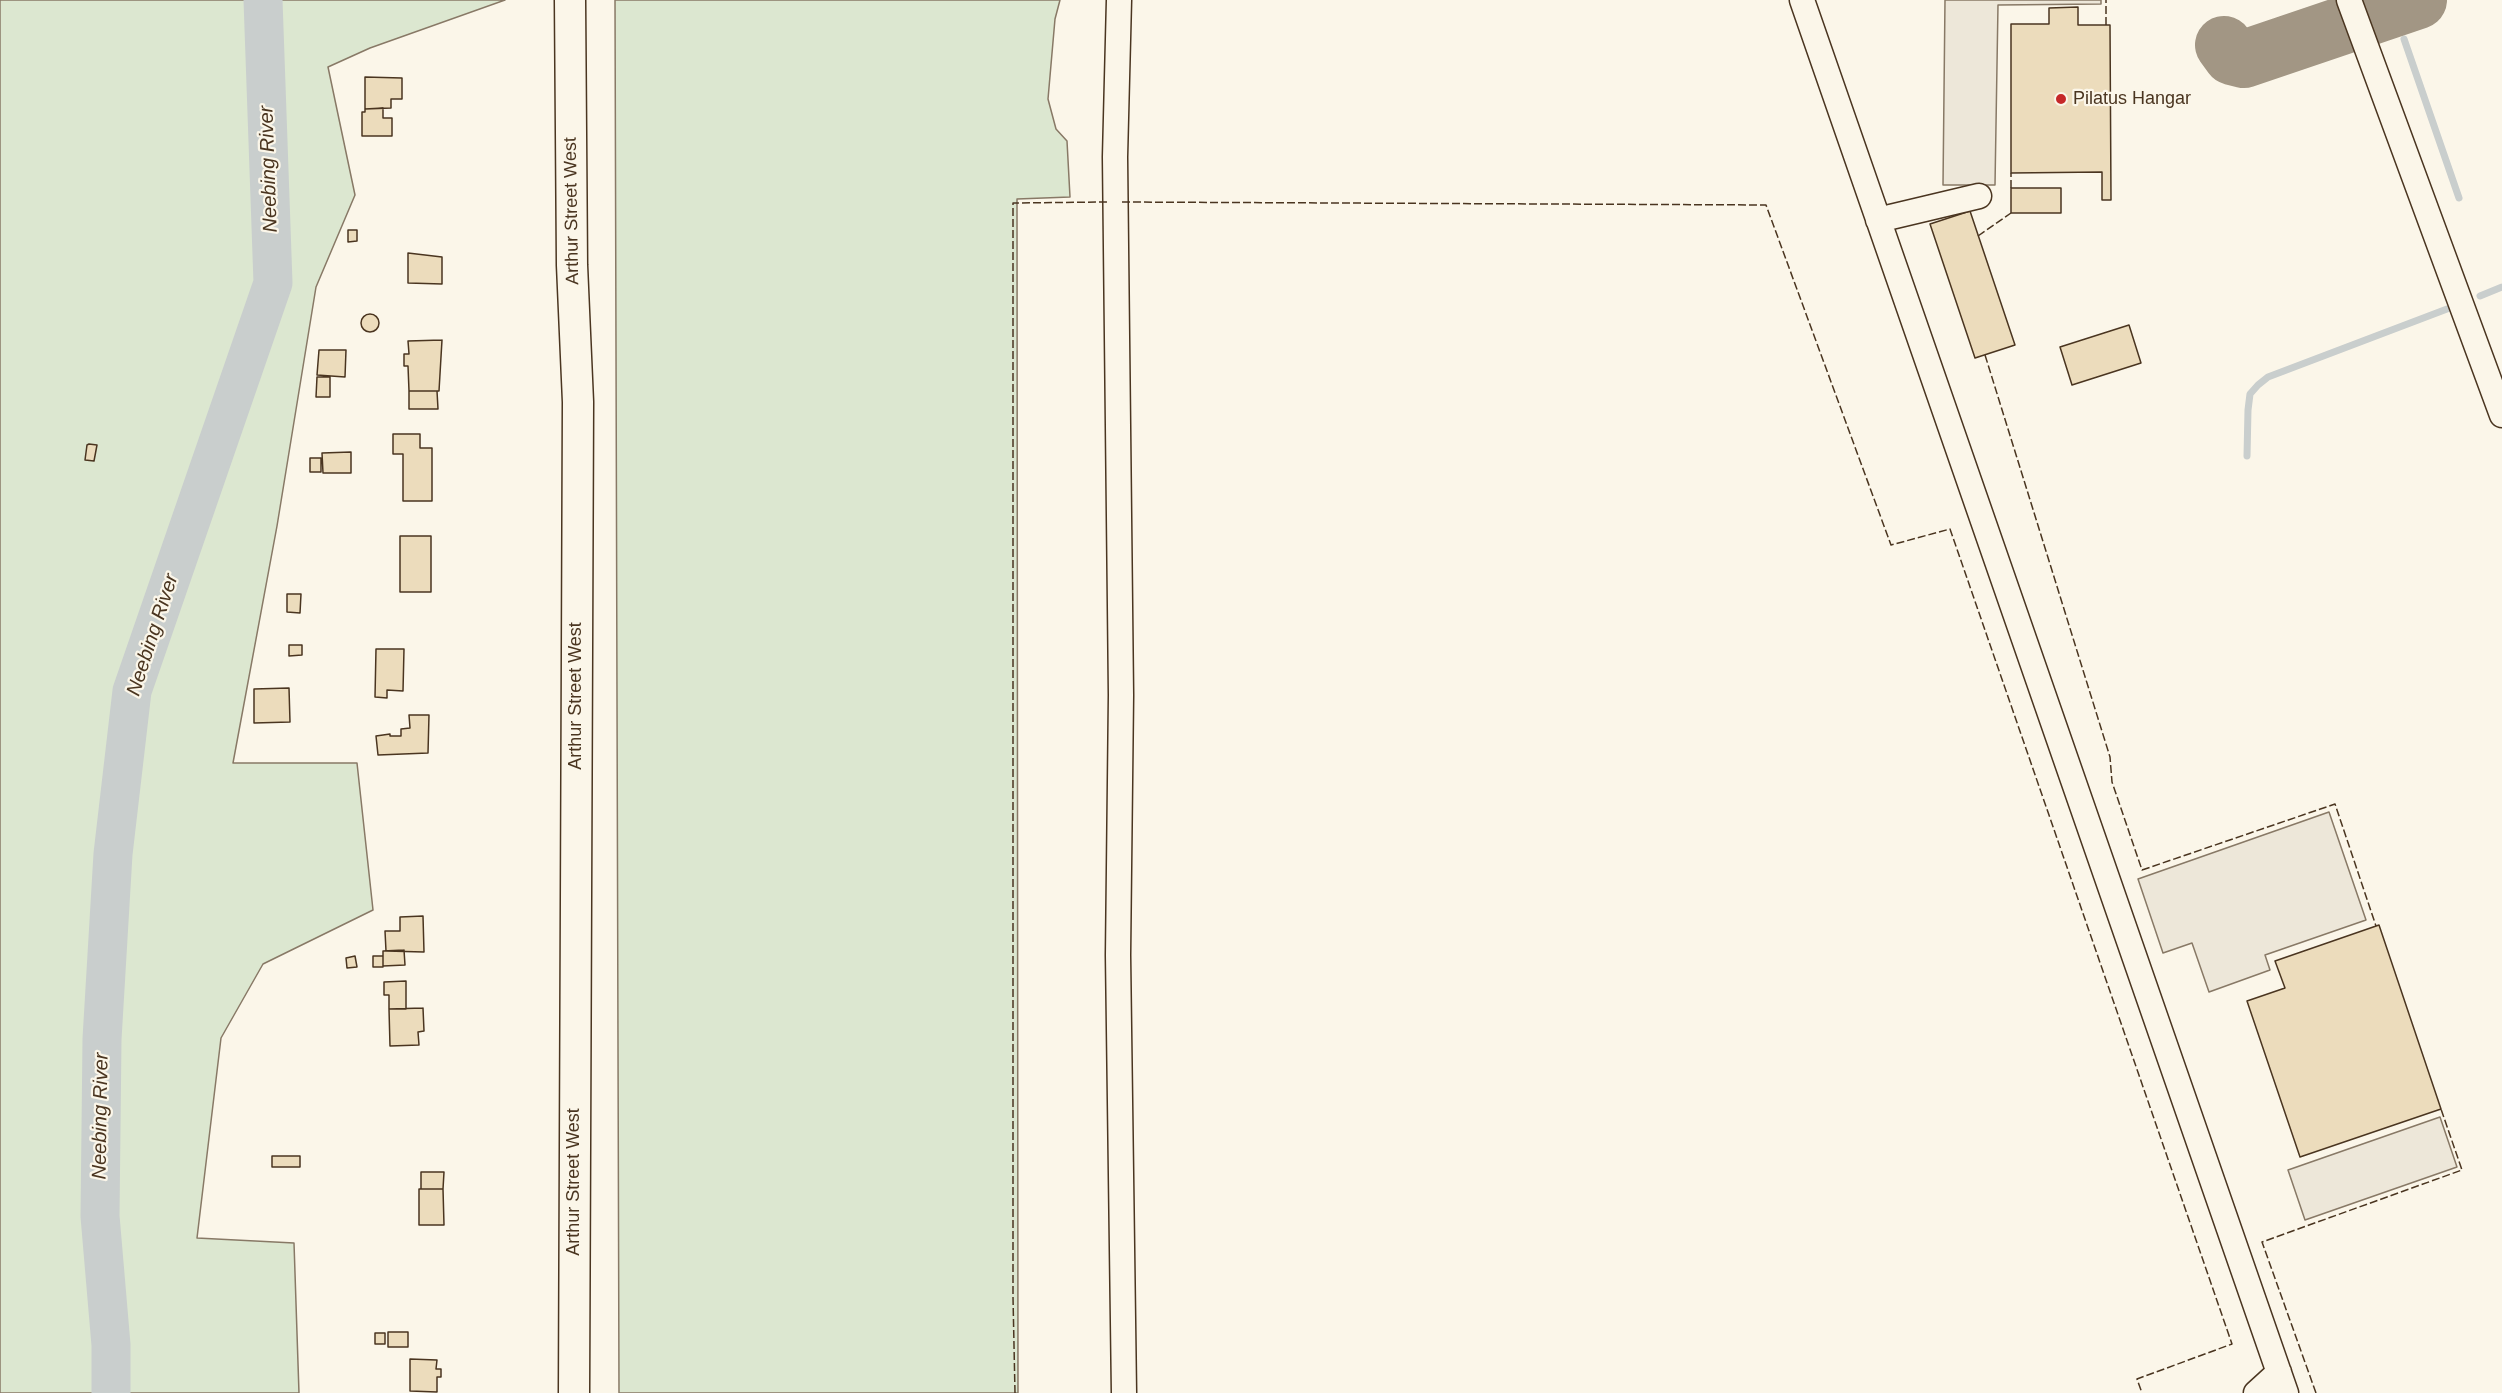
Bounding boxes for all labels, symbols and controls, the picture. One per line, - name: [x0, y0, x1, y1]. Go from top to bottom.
- place label: Pilatus Hangar: [2073, 88, 2191, 110]
- marker: Pilatus Hangar: [2054, 92, 2068, 106]
- water label: Neebing River: [255, 105, 283, 233]
- street label: Arthur Street West: [560, 137, 584, 285]
- water label: Neebing River: [122, 571, 184, 699]
- street label: Arthur Street West: [565, 622, 587, 770]
- water label: Neebing River: [88, 1052, 114, 1180]
- street label: Arthur Street West: [563, 1108, 585, 1256]

